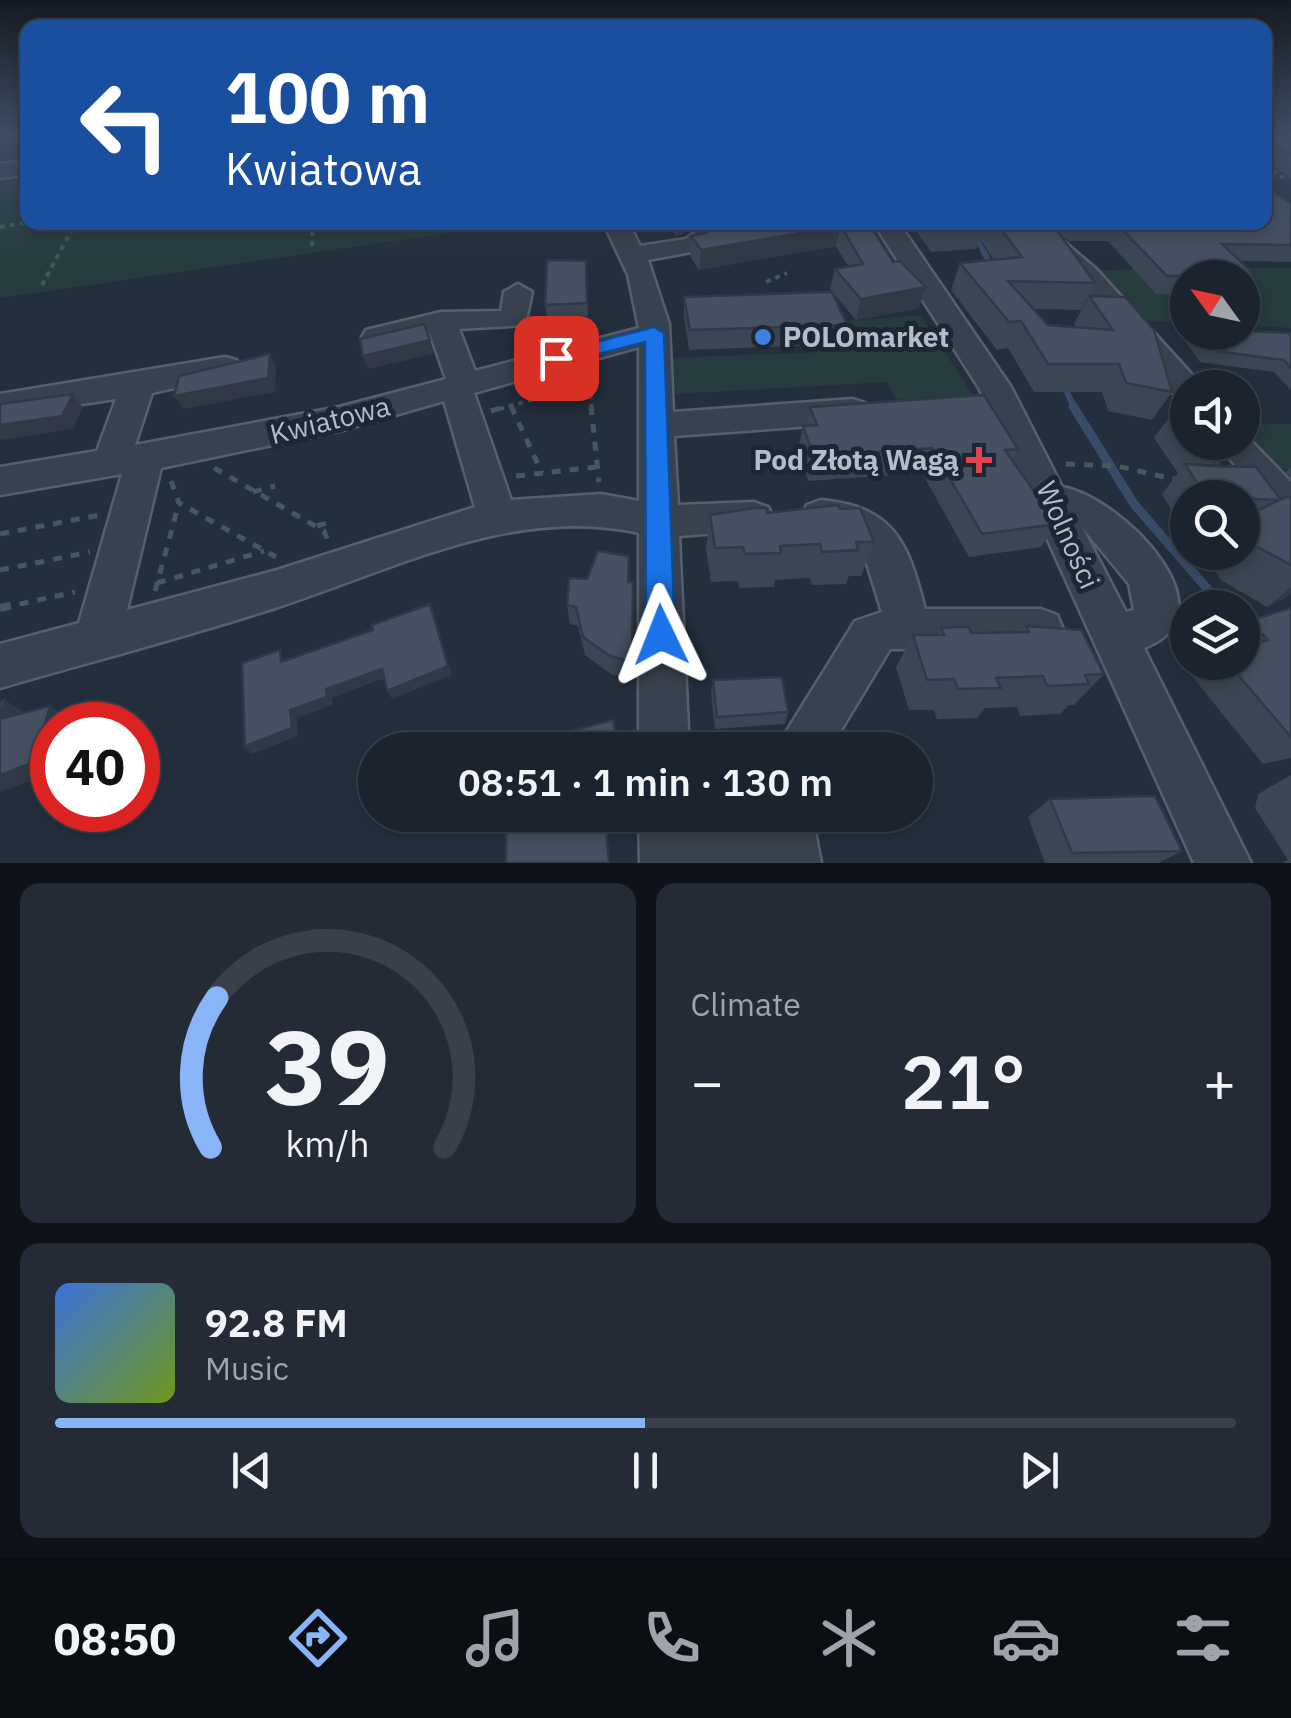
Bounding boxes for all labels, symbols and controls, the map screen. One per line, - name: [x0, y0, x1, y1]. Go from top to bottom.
- text: 100 m: [225, 51, 430, 142]
- icon: left: [60, 60, 190, 190]
- text: Kwiatowa: [225, 139, 422, 197]
- north arrow: [1170, 260, 1260, 350]
- map controls: [1170, 260, 1260, 680]
- pin: [514, 316, 599, 401]
- place label: POLOmarket: [783, 318, 949, 355]
- marker: POLOmarket: [752, 326, 774, 348]
- icon: arrive: [529, 331, 584, 386]
- button: sound: [1170, 370, 1260, 460]
- street label: Kwiatowa: [266, 387, 394, 452]
- place label: Pod Złotą Wagą: [753, 441, 959, 478]
- marker: Pod Złotą Wagą: [968, 449, 990, 471]
- street label: Wolności: [1028, 475, 1109, 594]
- button: search: [1170, 480, 1260, 570]
- position arrow: [609, 583, 713, 687]
- button: layers: [1170, 590, 1260, 680]
- speed limit sign: 40: [30, 702, 160, 832]
- text: 08:51 · 1 min · 130 m: [458, 757, 833, 806]
- text: Climate: [691, 983, 801, 1025]
- text: 39: [265, 998, 390, 1134]
- text: 21°: [901, 1032, 1026, 1130]
- text: −: [691, 1046, 724, 1117]
- text: +: [1203, 1046, 1236, 1117]
- text: km/h: [286, 1120, 370, 1167]
- text: 92.8 FM: [205, 1298, 348, 1347]
- text: Music: [205, 1347, 289, 1389]
- icon: previous: [224, 1443, 279, 1498]
- icon: pause: [618, 1443, 673, 1498]
- icon: next: [1012, 1443, 1067, 1498]
- icon: directions: [283, 1603, 353, 1673]
- icon: music: [460, 1603, 530, 1673]
- icon: phone: [637, 1603, 707, 1673]
- icon: climate: [814, 1603, 884, 1673]
- icon: car: [991, 1603, 1061, 1673]
- icon: filters: [1168, 1603, 1238, 1673]
- text: 08:50: [53, 1609, 176, 1667]

